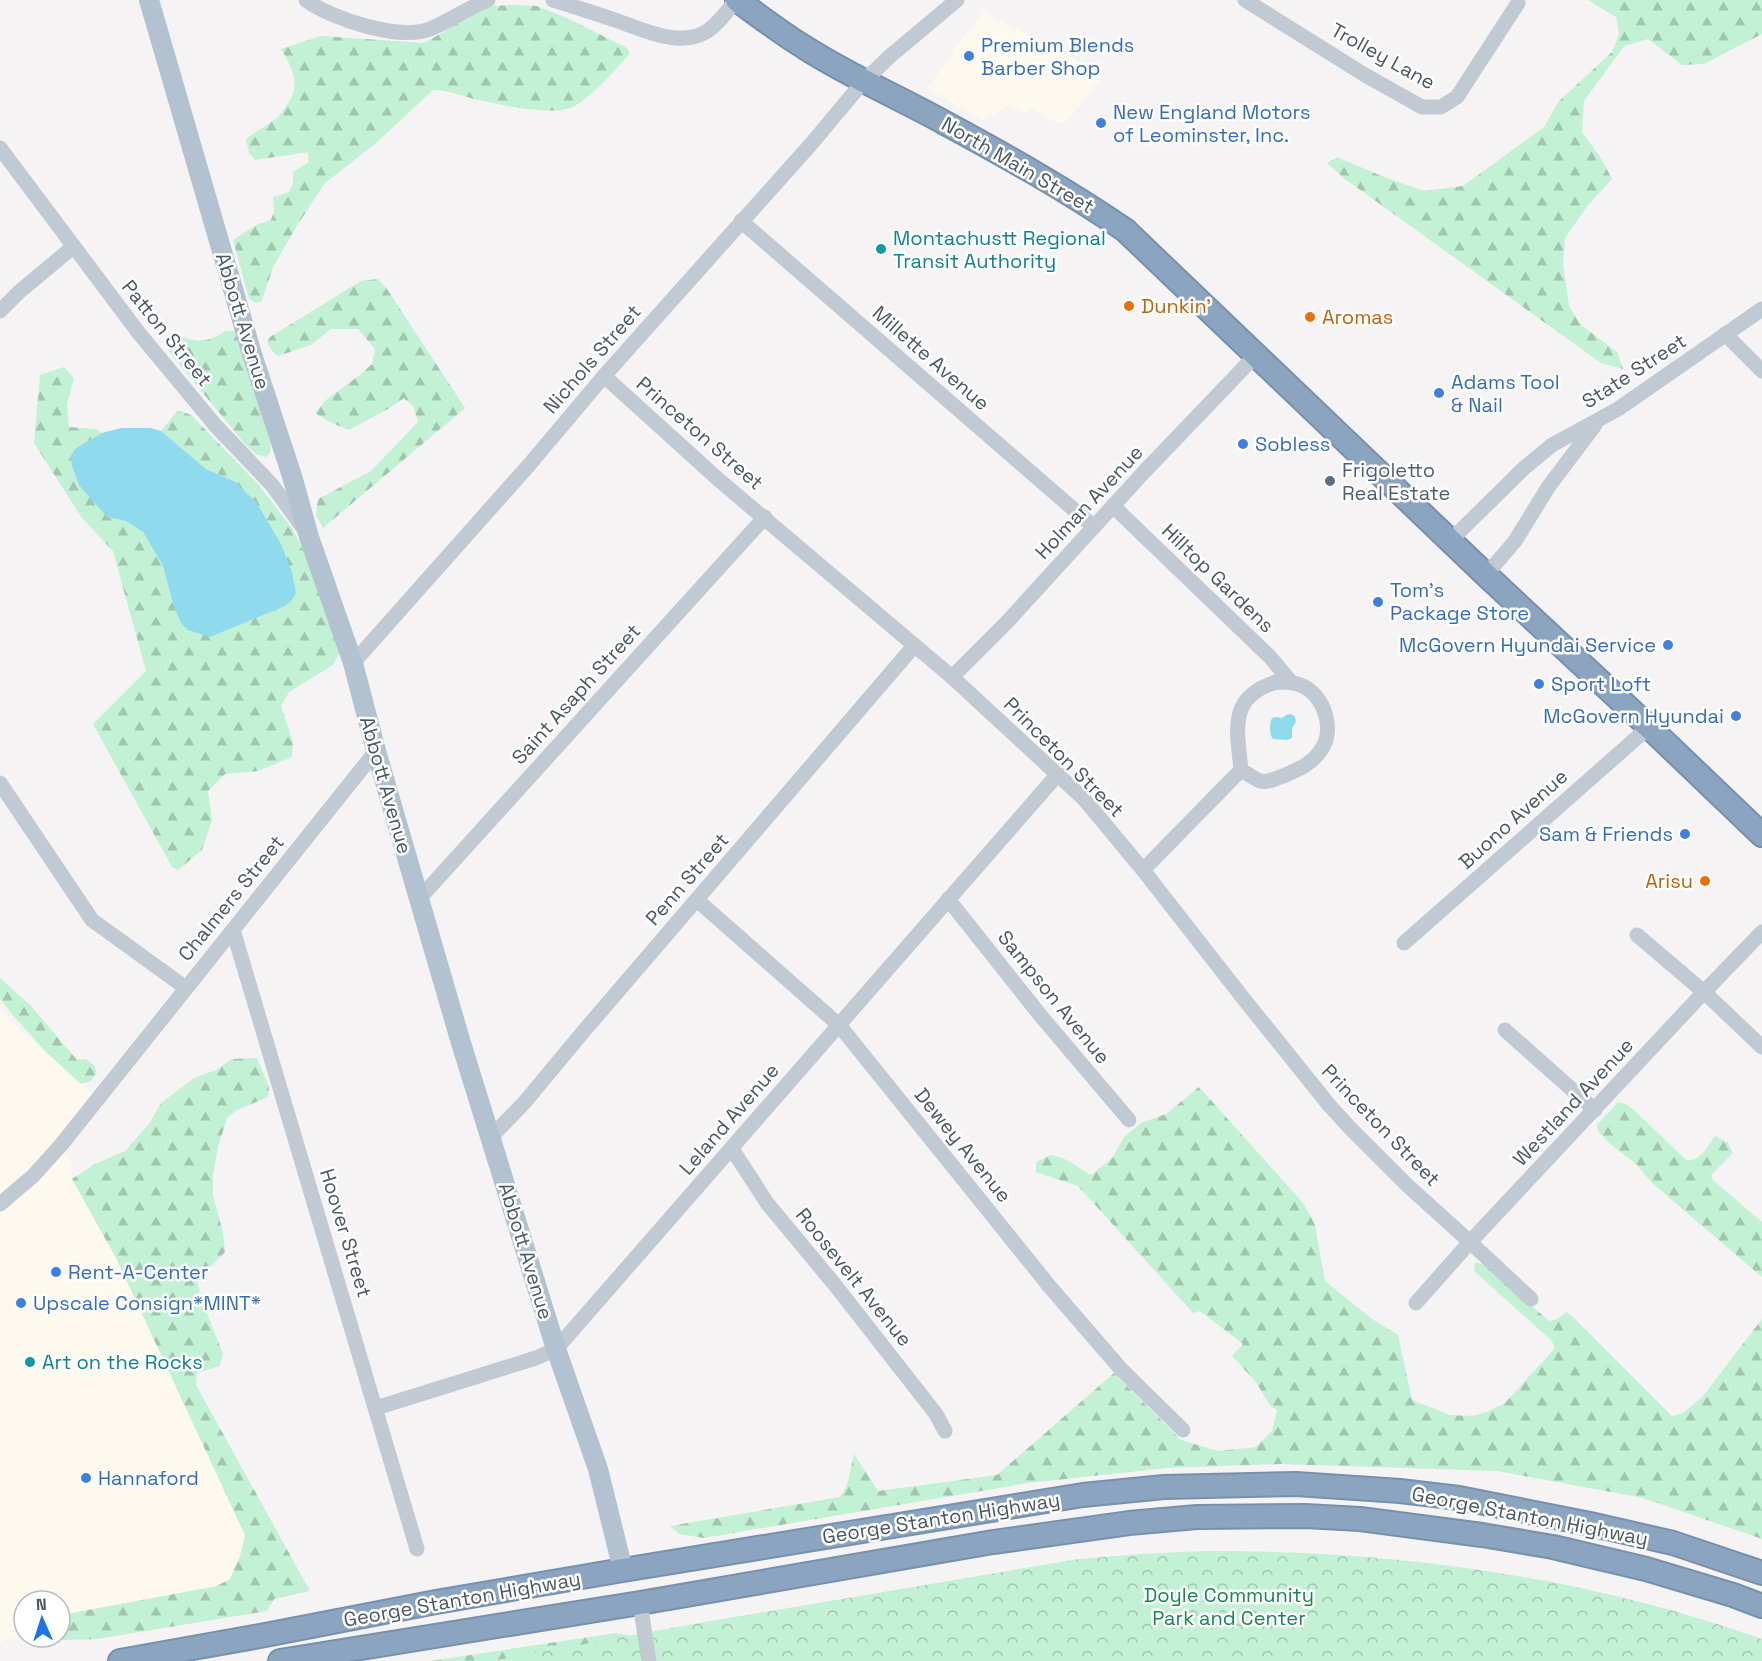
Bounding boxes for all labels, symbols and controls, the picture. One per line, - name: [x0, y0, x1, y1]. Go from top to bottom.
- street label: Trolley Lane: [1326, 17, 1440, 95]
- place label: Premium Blends Barber Shop: [981, 32, 1134, 81]
- marker: Premium Blends Barber Shop: [962, 49, 976, 63]
- place label: New England Motors of Leominster, Inc.: [1113, 99, 1310, 148]
- street label: North Main Street: [937, 111, 1099, 219]
- marker: New England Motors of Leominster, Inc.: [1094, 116, 1108, 130]
- place label: Montachustt Regional Transit Authority: [893, 225, 1106, 274]
- marker: Montachustt Regional Transit Authority: [874, 242, 888, 256]
- street label: Abbott Avenue: [210, 249, 276, 393]
- street label: Patton Street: [116, 274, 218, 392]
- place label: Dunkin': [1141, 293, 1211, 319]
- street label: Nichols Street: [537, 299, 647, 419]
- marker: Dunkin': [1122, 299, 1136, 313]
- street label: Millette Avenue: [867, 300, 995, 416]
- place label: Aromas: [1322, 304, 1393, 330]
- marker: Aromas: [1303, 310, 1317, 324]
- street label: State Street: [1577, 328, 1691, 414]
- place label: Adams Tool & Nail: [1451, 369, 1560, 418]
- street label: Princeton Street: [631, 371, 769, 495]
- marker: Adams Tool & Nail: [1432, 386, 1446, 400]
- place label: Sobless: [1255, 431, 1330, 457]
- marker: Sobless: [1236, 437, 1250, 451]
- street label: Holman Avenue: [1029, 439, 1149, 565]
- place label: Frigoletto Real Estate: [1342, 457, 1450, 506]
- marker: Frigoletto Real Estate: [1323, 474, 1337, 488]
- street label: Hilltop Gardens: [1156, 518, 1280, 638]
- place label: Tom's Package Store: [1390, 577, 1529, 626]
- marker: Tom's Package Store: [1371, 595, 1385, 609]
- street label: Saint Asaph Street: [506, 618, 646, 770]
- place label: McGovern Hyundai Service: [1399, 632, 1656, 658]
- marker: McGovern Hyundai Service: [1661, 638, 1675, 652]
- place label: Sport Loft: [1551, 671, 1651, 697]
- marker: Sport Loft: [1532, 677, 1546, 691]
- street label: Princeton Street: [998, 691, 1130, 823]
- place label: McGovern Hyundai: [1543, 703, 1724, 729]
- marker: McGovern Hyundai: [1729, 709, 1743, 723]
- street label: Abbott Avenue: [354, 713, 418, 857]
- street label: Buono Avenue: [1453, 763, 1573, 875]
- place label: Sam & Friends: [1539, 821, 1673, 847]
- street label: Penn Street: [640, 827, 734, 931]
- marker: Sam & Friends: [1678, 827, 1692, 841]
- street label: Chalmers Street: [172, 830, 290, 966]
- place label: Arisu: [1645, 868, 1693, 894]
- marker: Arisu: [1698, 874, 1712, 888]
- street label: Sampson Avenue: [992, 925, 1116, 1069]
- street label: Westland Avenue: [1507, 1033, 1639, 1171]
- street label: Leland Avenue: [673, 1058, 785, 1180]
- street label: Princeton Street: [1316, 1058, 1446, 1192]
- street label: Dewey Avenue: [909, 1082, 1017, 1208]
- street label: Hoover Street: [314, 1165, 378, 1301]
- street label: Abbott Avenue: [493, 1179, 559, 1323]
- street label: Roosevelt Avenue: [790, 1202, 918, 1352]
- place label: Rent-A-Center: [68, 1259, 208, 1285]
- marker: Rent-A-Center: [49, 1265, 63, 1279]
- place label: Upscale Consign*MINT*: [33, 1290, 261, 1316]
- marker: Upscale Consign*MINT*: [14, 1296, 28, 1310]
- place label: Art on the Rocks: [42, 1349, 203, 1375]
- marker: Art on the Rocks: [23, 1355, 37, 1369]
- place label: Hannaford: [98, 1465, 199, 1491]
- marker: Hannaford: [79, 1471, 93, 1485]
- street label: George Stanton Highway: [1410, 1480, 1650, 1552]
- street label: George Stanton Highway: [820, 1486, 1062, 1550]
- street label: George Stanton Highway: [341, 1565, 583, 1633]
- park label: Doyle Community Park and Center: [1144, 1582, 1314, 1631]
- north arrow: [12, 1589, 72, 1649]
- text: N: [35, 1594, 47, 1615]

